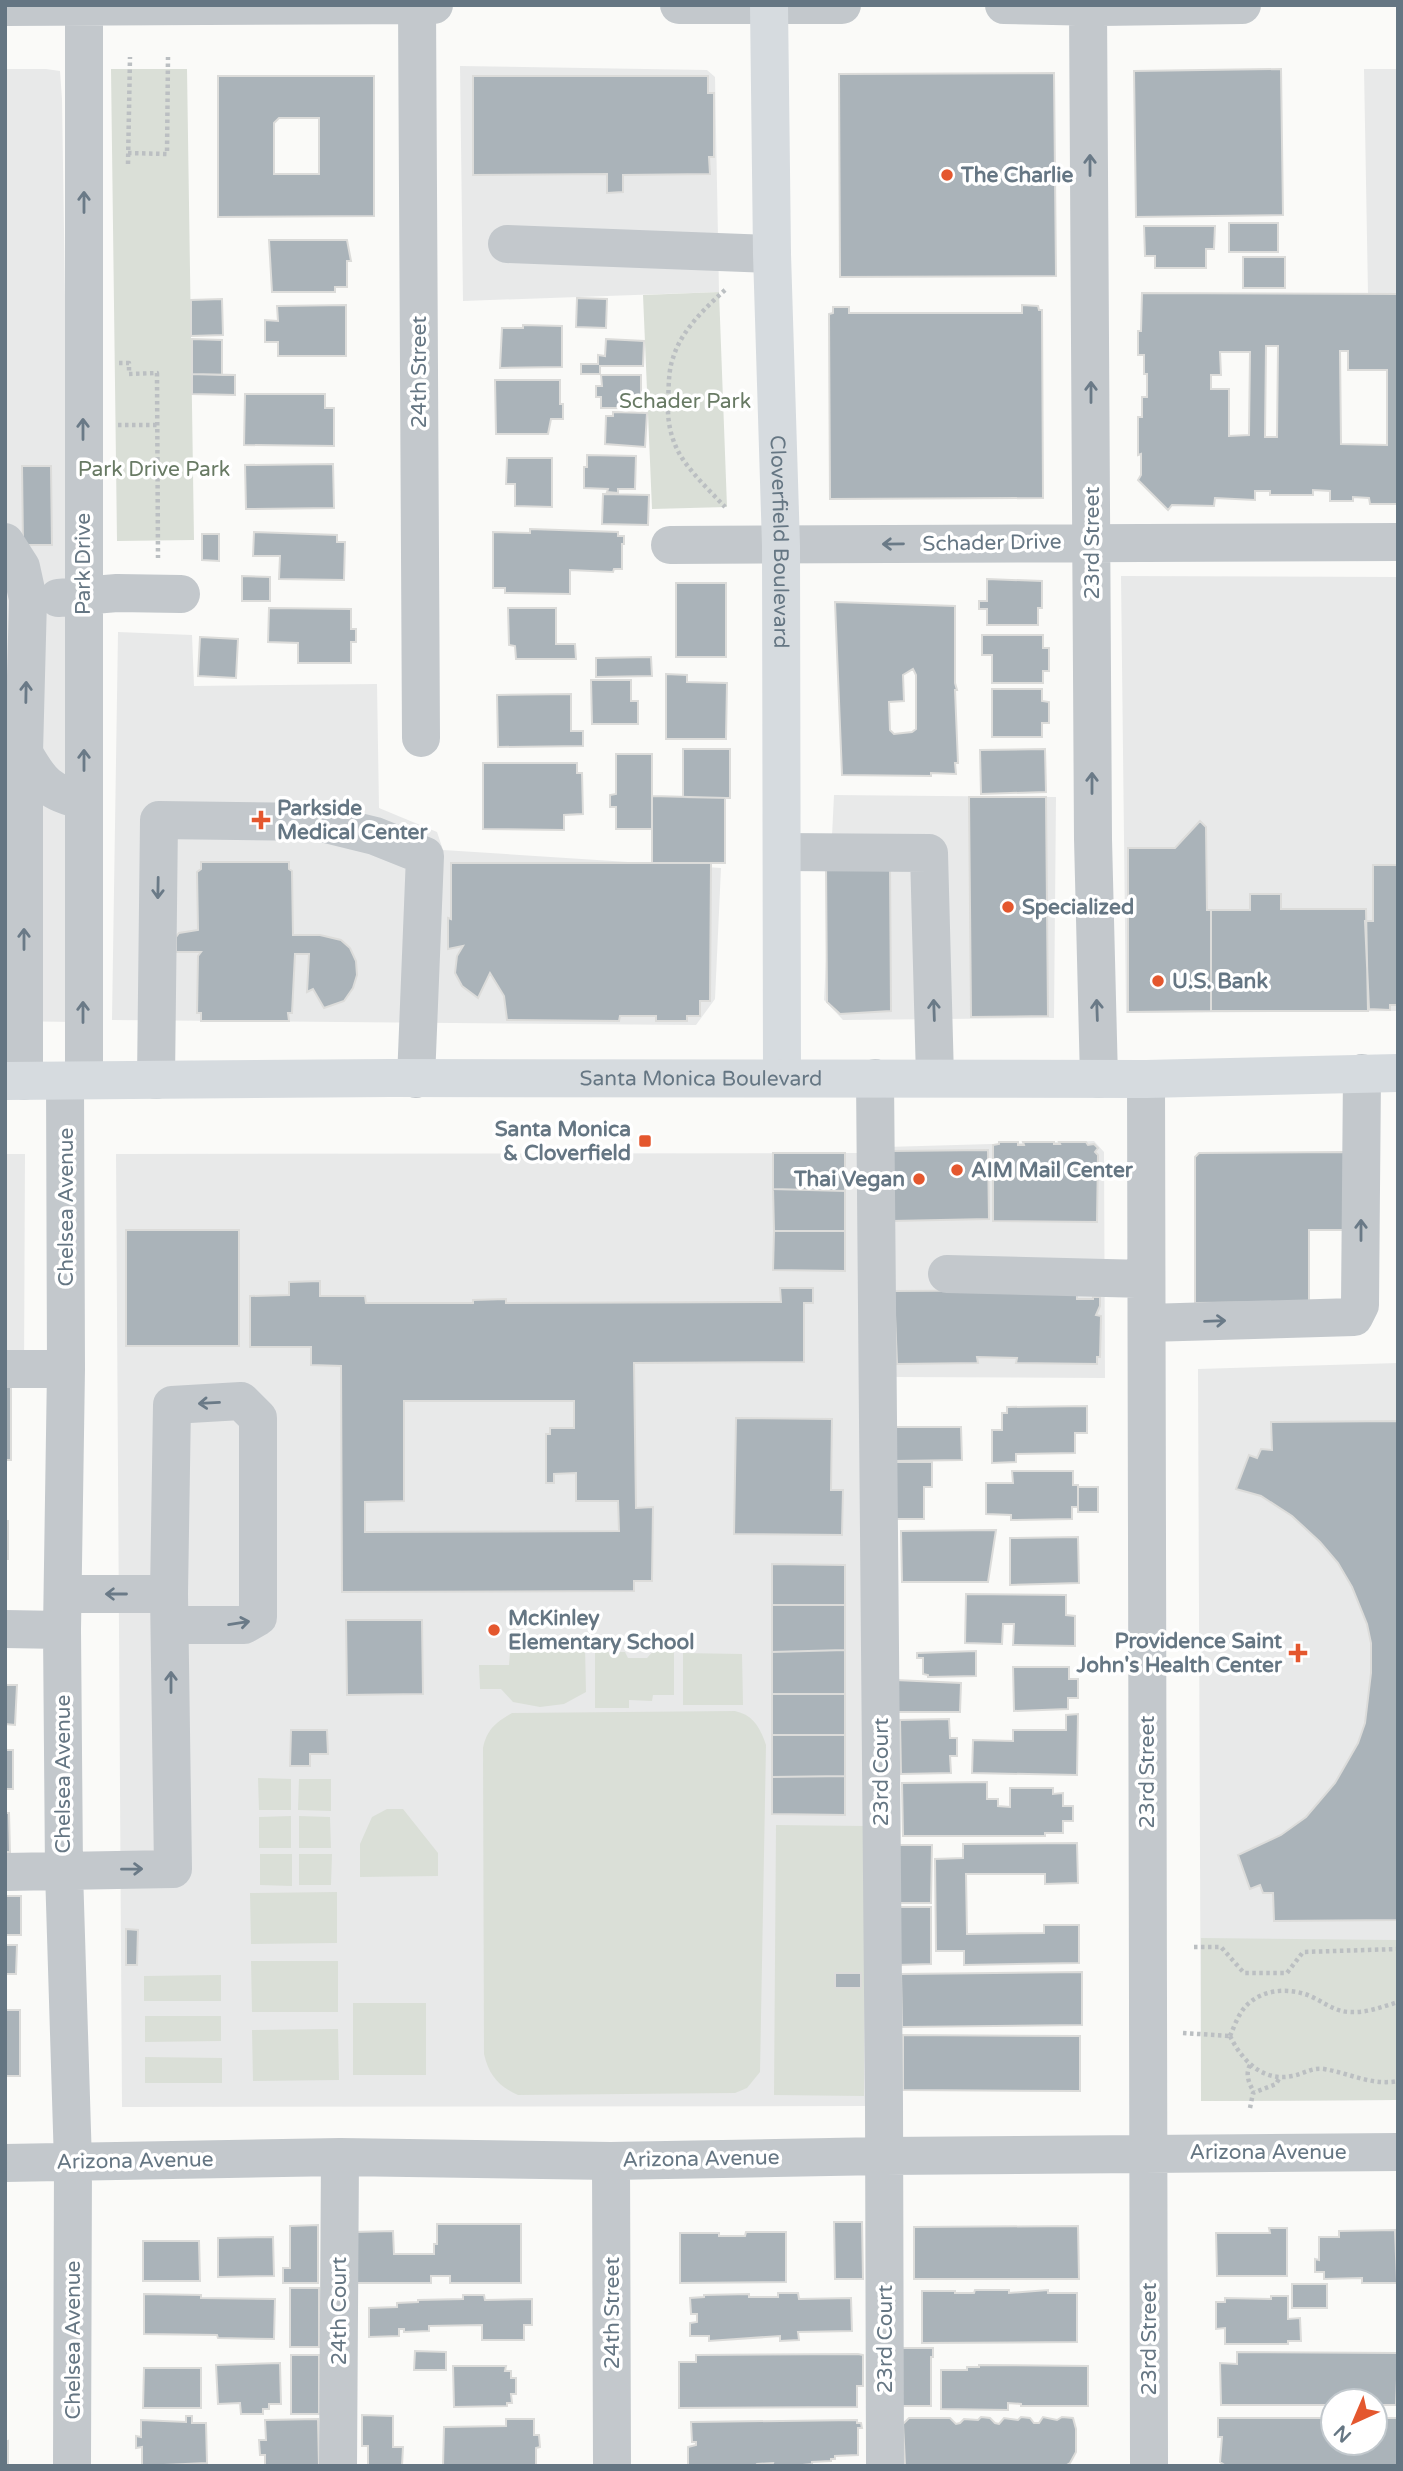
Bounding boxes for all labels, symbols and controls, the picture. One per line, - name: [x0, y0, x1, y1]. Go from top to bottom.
- one-way arrow: [1083, 154, 1097, 177]
- place label: The Charlie: [960, 163, 1073, 188]
- marker: The Charlie: [939, 167, 955, 183]
- one-way arrow: [77, 190, 91, 213]
- street label: 24th Street: [407, 316, 432, 428]
- one-way arrow: [1084, 381, 1098, 404]
- park label: Schader Park: [619, 389, 751, 414]
- one-way arrow: [76, 418, 90, 441]
- street label: Cloverfield Boulevard: [765, 435, 794, 649]
- park label: Park Drive Park: [78, 457, 230, 482]
- street label: 23rd Street: [1080, 487, 1105, 599]
- street label: Park Drive: [71, 513, 96, 615]
- street label: Schader Drive: [922, 529, 1062, 557]
- one-way arrow: [882, 538, 905, 551]
- one-way arrow: [19, 680, 33, 703]
- one-way arrow: [77, 749, 91, 772]
- one-way arrow: [1086, 772, 1099, 795]
- place label: Parkside Medical Center: [277, 796, 428, 845]
- marker: Parkside Medical Center: [251, 810, 271, 830]
- one-way arrow: [151, 877, 165, 900]
- place label: Specialized: [1022, 895, 1134, 920]
- marker: Specialized: [1000, 899, 1016, 915]
- one-way arrow: [17, 928, 31, 951]
- place label: U.S. Bank: [1172, 969, 1268, 994]
- marker: U.S. Bank: [1150, 973, 1166, 989]
- one-way arrow: [927, 999, 940, 1022]
- one-way arrow: [1091, 999, 1104, 1022]
- one-way arrow: [76, 1001, 90, 1024]
- street label: Santa Monica Boulevard: [580, 1066, 822, 1091]
- place label: Santa Monica & Cloverfield: [495, 1117, 631, 1166]
- street label: Chelsea Avenue: [54, 1127, 79, 1286]
- marker: Santa Monica & Cloverfield: [637, 1133, 653, 1149]
- place label: AIM Mail Center: [971, 1158, 1134, 1183]
- marker: AIM Mail Center: [949, 1162, 965, 1178]
- place label: Thai Vegan: [793, 1167, 905, 1192]
- marker: Thai Vegan: [911, 1171, 927, 1187]
- one-way arrow: [1354, 1219, 1368, 1242]
- one-way arrow: [1203, 1314, 1226, 1328]
- one-way arrow: [198, 1397, 221, 1410]
- one-way arrow: [105, 1587, 128, 1601]
- place label: McKinley Elementary School: [508, 1606, 695, 1655]
- one-way arrow: [227, 1616, 249, 1629]
- marker: McKinley Elementary School: [486, 1622, 502, 1638]
- place label: Providence Saint John's Health Center: [1075, 1629, 1283, 1678]
- marker: Providence Saint John's Health Center: [1288, 1643, 1308, 1663]
- one-way arrow: [164, 1671, 178, 1694]
- street label: Chelsea Avenue: [51, 1694, 76, 1853]
- street label: 23rd Street: [1135, 1716, 1160, 1828]
- street label: 23rd Court: [869, 1718, 894, 1826]
- one-way arrow: [120, 1863, 143, 1876]
- street label: Arizona Avenue: [1189, 2140, 1347, 2165]
- street label: Arizona Avenue: [622, 2145, 780, 2173]
- street label: Arizona Avenue: [56, 2147, 214, 2175]
- street label: 24th Court: [327, 2257, 352, 2365]
- street label: 24th Street: [600, 2257, 625, 2369]
- street label: Chelsea Avenue: [61, 2260, 86, 2419]
- street label: 23rd Street: [1137, 2283, 1162, 2395]
- street label: 23rd Court: [873, 2285, 898, 2393]
- north arrow: [1319, 2387, 1389, 2457]
- text: N: [1330, 2420, 1356, 2447]

